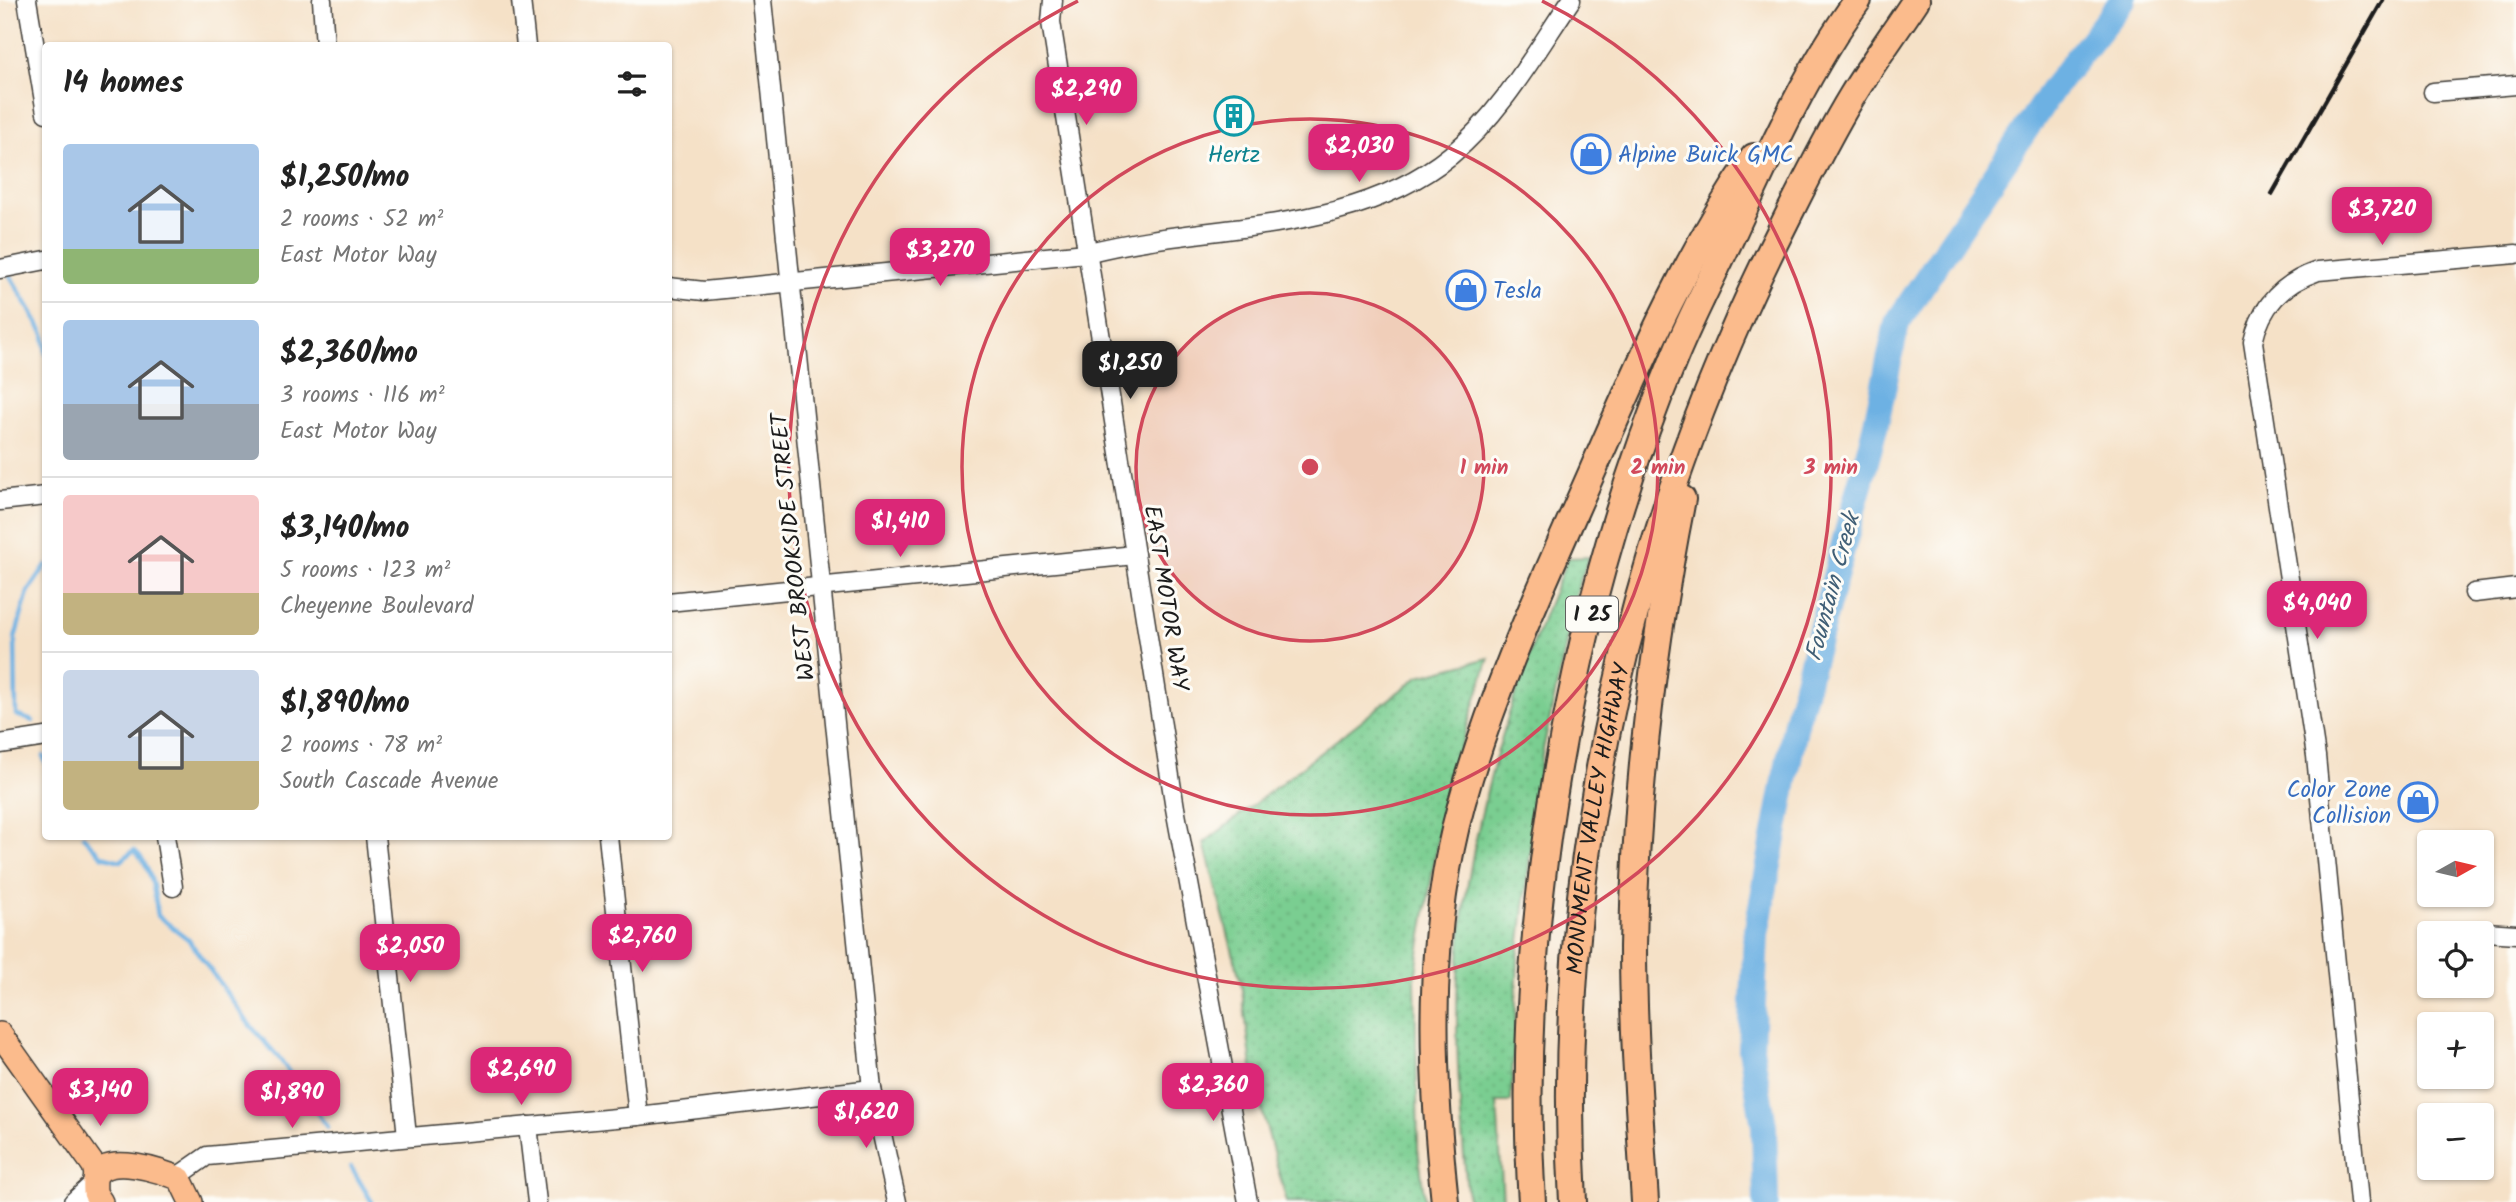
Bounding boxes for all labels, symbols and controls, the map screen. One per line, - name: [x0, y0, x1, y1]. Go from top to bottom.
- text: 14 homes: [63, 60, 184, 108]
- icon: filters: [613, 65, 651, 103]
- pin: $2,290: [1029, 68, 1143, 127]
- text: $2,290: [1051, 72, 1121, 108]
- building icon: Hertz: [1213, 95, 1255, 137]
- pin: $2,030: [1302, 124, 1416, 184]
- text: $2,030: [1324, 129, 1394, 165]
- shop icon: Alpine Buick GMC: [1570, 133, 1612, 175]
- place label: Hertz: [1208, 138, 1260, 174]
- place label: Alpine Buick GMC: [1618, 138, 1793, 174]
- text: $1,250/mo: [280, 154, 409, 202]
- icon: home: [119, 172, 203, 256]
- pin: $3,720: [2325, 188, 2439, 247]
- text: $3,720: [2348, 192, 2416, 228]
- text: 2 rooms · 52 m²: [280, 202, 443, 238]
- pin: $3,270: [883, 229, 997, 288]
- text: $3,270: [906, 233, 974, 269]
- text: East Motor Way: [280, 238, 436, 274]
- shop icon: Tesla: [1445, 269, 1487, 311]
- place label: Tesla: [1493, 274, 1542, 310]
- text: $2,360/mo: [280, 330, 418, 378]
- pin: $1,250: [1073, 342, 1187, 401]
- text: $1,250: [1098, 346, 1162, 382]
- icon: home: [119, 348, 203, 432]
- text: 3 rooms · 116 m²: [280, 378, 445, 414]
- street label: WEST BROOKSIDE STREET: [762, 409, 826, 682]
- text: East Motor Way: [280, 414, 436, 450]
- text: 1 min: [1460, 452, 1508, 485]
- text: 2 min: [1631, 452, 1685, 485]
- text: 3 min: [1803, 452, 1858, 485]
- centre of rings: [1298, 455, 1322, 479]
- pin: $1,410: [843, 500, 957, 559]
- street label: EAST MOTOR WAY: [1133, 503, 1198, 695]
- text: $1,410: [871, 504, 929, 540]
- text: $3,140/mo: [280, 505, 410, 553]
- water label: Fountain Creek: [1795, 506, 1873, 666]
- icon: home: [119, 523, 203, 607]
- text: 5 rooms · 123 m²: [280, 553, 450, 589]
- pin: $4,040: [2260, 582, 2374, 641]
- text: $4,040: [2283, 586, 2351, 622]
- text: Cheyenne Boulevard: [280, 589, 473, 625]
- road number: I 25: [1566, 596, 1618, 632]
- street label: MONUMENT VALLEY HIGHWAY: [1558, 659, 1642, 976]
- text: $1,890/mo: [280, 680, 410, 728]
- icon: home: [119, 698, 203, 782]
- text: 2 rooms · 78 m²: [280, 728, 442, 764]
- text: South Cascade Avenue: [280, 764, 498, 800]
- place label: Color Zone Collision: [2287, 773, 2391, 835]
- shop icon: Color Zone Collision: [2397, 781, 2439, 823]
- north arrow: [2417, 830, 2494, 906]
- map controls: [2417, 830, 2494, 1180]
- pin: $2,760: [585, 914, 699, 974]
- text: $2,760: [608, 919, 676, 955]
- button: locate: [2417, 921, 2494, 998]
- pin: $2,050: [353, 925, 467, 984]
- text: $2,050: [376, 929, 444, 965]
- button: +: [2417, 1012, 2494, 1089]
- pin: $2,690: [464, 1048, 578, 1107]
- text: $2,690: [487, 1052, 555, 1088]
- pin: $2,360: [1156, 1064, 1270, 1123]
- pin: $3,140: [43, 1068, 157, 1128]
- text: $2,360: [1178, 1068, 1248, 1104]
- pin: $1,890: [235, 1070, 349, 1130]
- text: $3,140: [68, 1073, 132, 1109]
- text: $1,890: [260, 1075, 324, 1111]
- pin: $1,620: [809, 1090, 923, 1150]
- text: $1,620: [834, 1095, 898, 1131]
- button: −: [2417, 1103, 2494, 1180]

